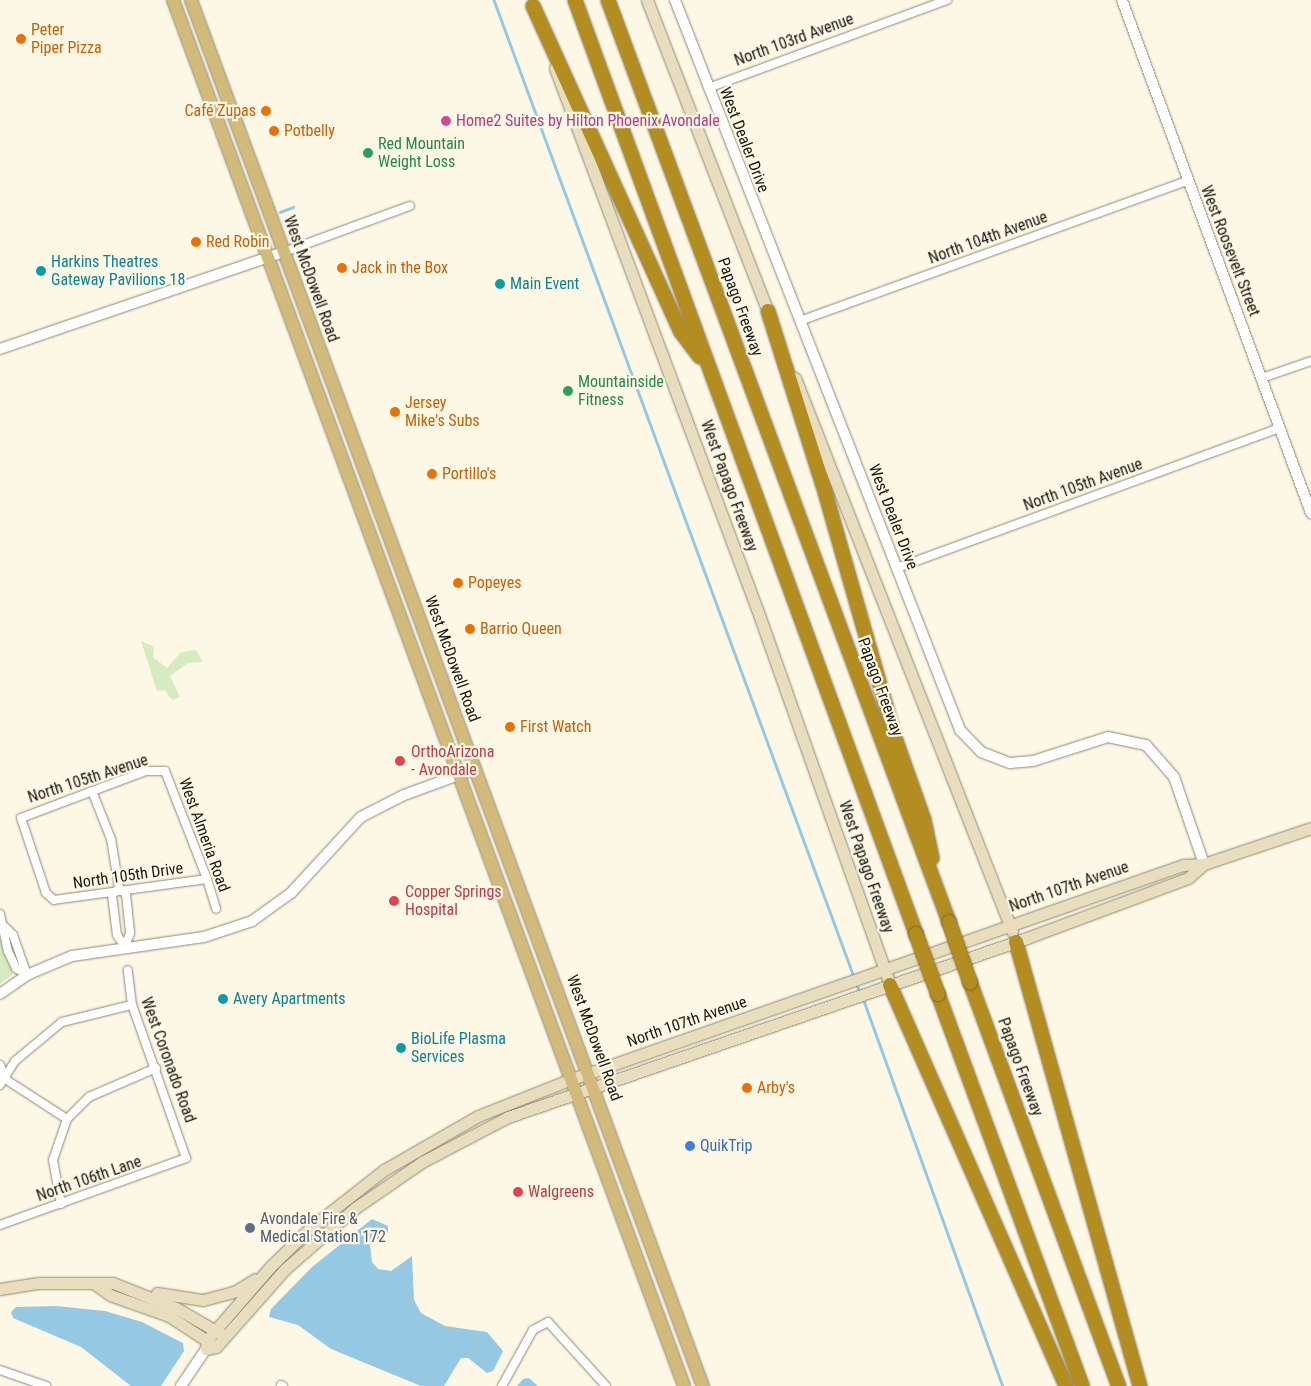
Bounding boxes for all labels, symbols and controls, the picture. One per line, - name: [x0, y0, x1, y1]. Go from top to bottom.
- street label: North 103rd Avenue: [732, 10, 856, 70]
- place label: Peter Piper Pizza: [31, 20, 102, 58]
- marker: Peter Piper Pizza: [15, 33, 27, 45]
- street label: West Dealer Drive: [715, 85, 773, 195]
- place label: Café Zupas: [184, 101, 256, 121]
- marker: Café Zupas: [260, 105, 272, 117]
- place label: Home2 Suites by Hilton Phoenix Avondale: [456, 111, 720, 131]
- marker: Home2 Suites by Hilton Phoenix Avondale: [440, 115, 452, 127]
- place label: Potbelly: [284, 121, 335, 141]
- marker: Potbelly: [268, 125, 280, 137]
- place label: Red Mountain Weight Loss: [378, 134, 465, 172]
- marker: Red Mountain Weight Loss: [362, 147, 374, 159]
- street label: West Roosevelt Street: [1196, 183, 1264, 319]
- street label: North 104th Avenue: [926, 208, 1050, 268]
- street label: West McDowell Road: [279, 213, 343, 345]
- place label: Red Robin: [206, 232, 269, 252]
- marker: Red Robin: [190, 236, 202, 248]
- place label: Harkins Theatres Gateway Pavilions 18: [51, 252, 185, 290]
- street label: Papago Freeway: [713, 255, 767, 359]
- place label: Jack in the Box: [352, 258, 448, 278]
- marker: Jack in the Box: [336, 262, 348, 274]
- marker: Harkins Theatres Gateway Pavilions 18: [35, 265, 47, 277]
- place label: Main Event: [510, 274, 579, 294]
- marker: Main Event: [494, 278, 506, 290]
- place label: Mountainside Fitness: [578, 372, 664, 410]
- marker: Mountainside Fitness: [562, 385, 574, 397]
- place label: Jersey Mike's Subs: [405, 393, 480, 431]
- marker: Jersey Mike's Subs: [389, 406, 401, 418]
- street label: West Papago Freeway: [696, 418, 762, 554]
- street label: North 105th Avenue: [1021, 455, 1145, 515]
- street label: West Dealer Drive: [864, 462, 922, 572]
- place label: Portillo's: [442, 464, 496, 484]
- marker: Portillo's: [426, 468, 438, 480]
- place label: Popeyes: [468, 573, 521, 593]
- marker: Popeyes: [452, 577, 464, 589]
- street label: West McDowell Road: [420, 593, 484, 725]
- place label: Barrio Queen: [480, 619, 562, 639]
- marker: Barrio Queen: [464, 623, 476, 635]
- street label: Papago Freeway: [853, 635, 907, 739]
- place label: First Watch: [520, 717, 591, 737]
- marker: First Watch: [504, 721, 516, 733]
- place label: OrthoArizona - Avondale: [411, 742, 494, 780]
- street label: North 105th Avenue: [25, 751, 151, 807]
- marker: OrthoArizona - Avondale: [393, 754, 407, 768]
- street label: West Almeria Road: [175, 776, 233, 894]
- street label: West Papago Freeway: [834, 798, 898, 936]
- street label: North 107th Avenue: [1007, 858, 1131, 916]
- street label: North 105th Drive: [72, 859, 184, 893]
- place label: Copper Springs Hospital: [405, 882, 502, 920]
- marker: Copper Springs Hospital: [387, 894, 401, 908]
- street label: West McDowell Road: [562, 972, 626, 1104]
- place label: Avery Apartments: [233, 989, 346, 1009]
- marker: Avery Apartments: [217, 993, 229, 1005]
- street label: North 107th Avenue: [625, 993, 749, 1051]
- street label: West Coronado Road: [136, 995, 200, 1125]
- street label: Papago Freeway: [993, 1015, 1047, 1119]
- place label: BioLife Plasma Services: [411, 1029, 506, 1067]
- marker: BioLife Plasma Services: [395, 1042, 407, 1054]
- place label: Arby's: [757, 1078, 795, 1098]
- marker: Arby's: [741, 1082, 753, 1094]
- place label: QuikTrip: [700, 1136, 752, 1156]
- marker: QuikTrip: [684, 1140, 696, 1152]
- street label: North 106th Lane: [34, 1152, 144, 1206]
- place label: Walgreens: [528, 1182, 594, 1202]
- marker: Walgreens: [512, 1186, 524, 1198]
- place label: Avondale Fire & Medical Station 172: [260, 1209, 386, 1247]
- marker: Avondale Fire & Medical Station 172: [244, 1222, 256, 1234]

